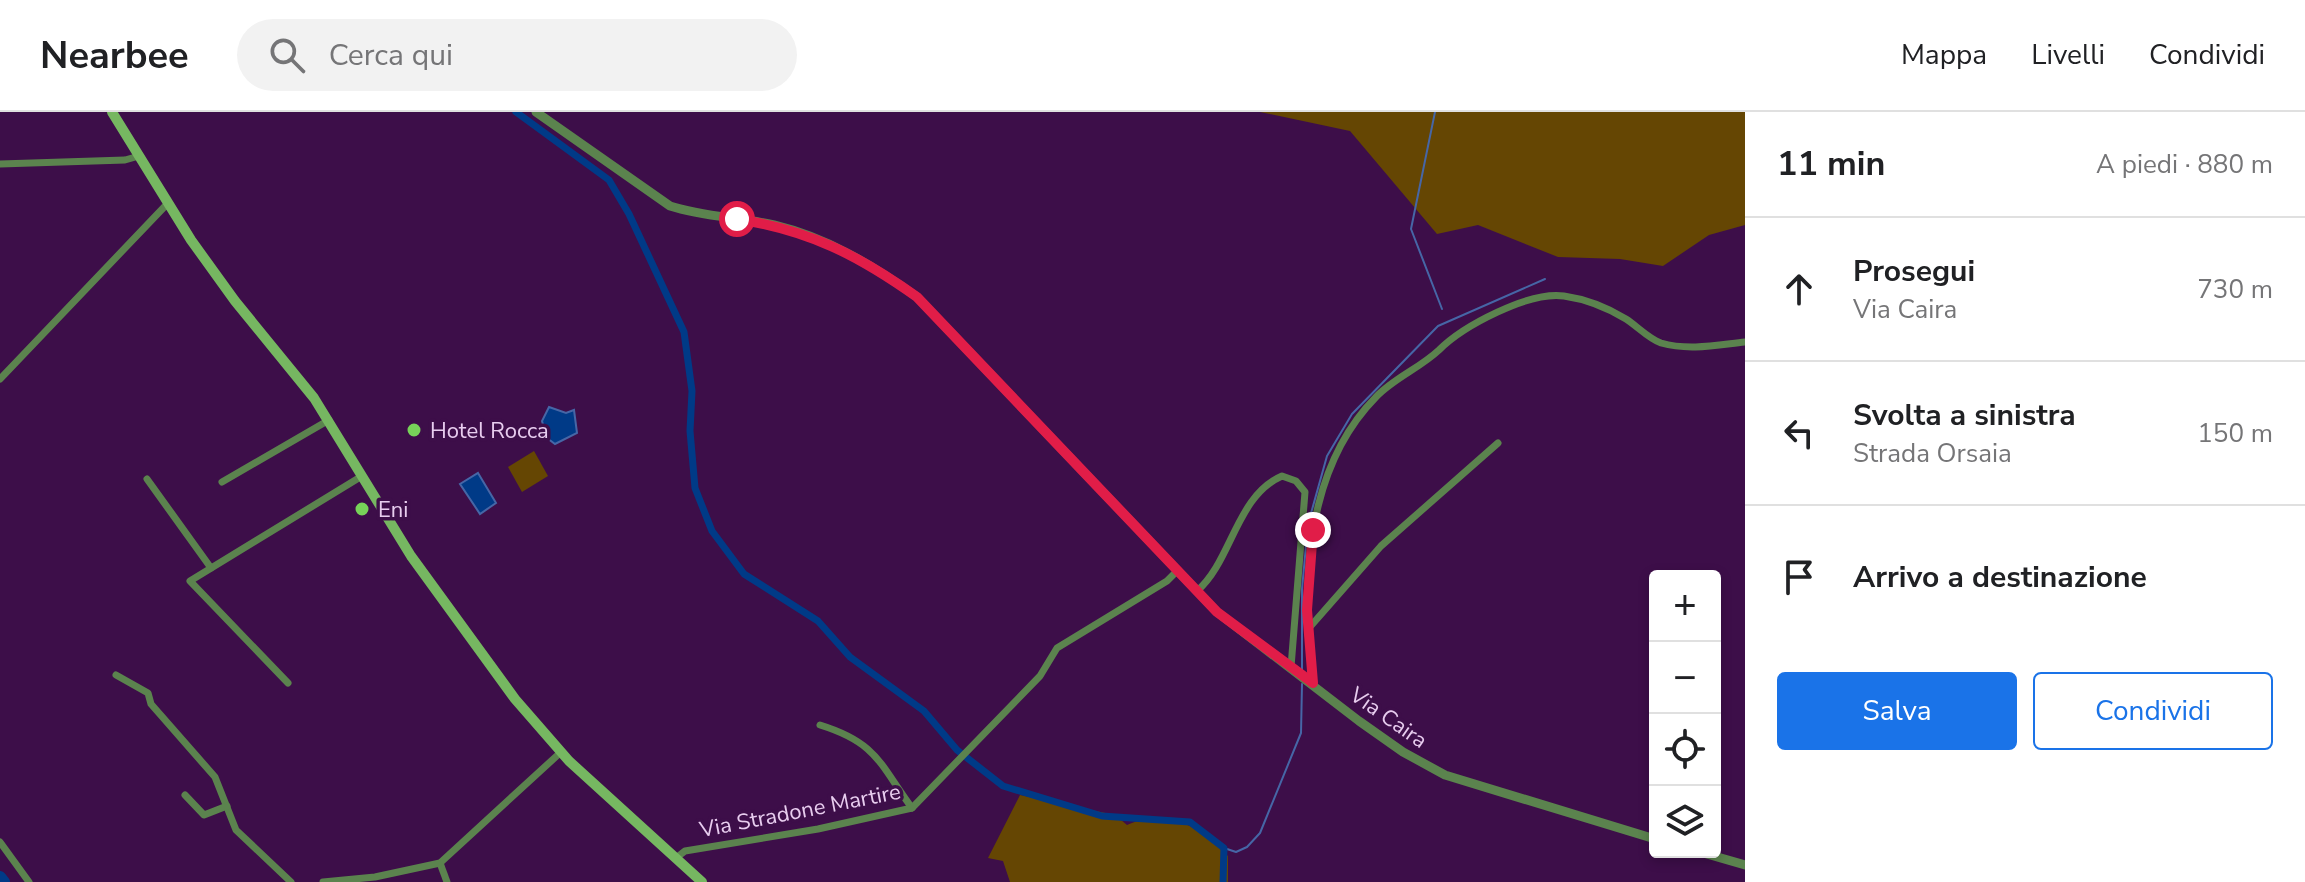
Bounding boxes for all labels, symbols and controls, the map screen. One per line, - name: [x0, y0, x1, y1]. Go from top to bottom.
- search box: [237, 19, 797, 91]
- text: Nearbee: [40, 30, 189, 81]
- icon: search: [265, 33, 309, 77]
- text: Cerca qui: [329, 35, 453, 76]
- text: Mappa: [1901, 36, 1987, 74]
- text: Livelli: [2031, 36, 2105, 74]
- text: Condividi: [2149, 36, 2265, 74]
- text: 11 min: [1777, 141, 1885, 187]
- text: A piedi · 880 m: [2096, 147, 2273, 182]
- route start: [719, 201, 755, 237]
- text: Prosegui: [1853, 251, 1975, 292]
- icon: ahead: [1777, 267, 1821, 311]
- text: 730 m: [2197, 272, 2273, 307]
- text: Via Caira: [1853, 292, 1957, 327]
- text: Svolta a sinistra: [1853, 395, 2076, 436]
- icon: left: [1777, 411, 1821, 455]
- place label: Hotel Rocca: [430, 416, 549, 446]
- text: 150 m: [2197, 416, 2273, 451]
- marker: Hotel Rocca: [405, 421, 423, 439]
- text: Strada Orsaia: [1853, 436, 2012, 471]
- place label: Eni: [378, 495, 408, 525]
- marker: Eni: [353, 500, 371, 518]
- route end: [1295, 512, 1331, 548]
- icon: arrive: [1777, 555, 1821, 599]
- text: Arrivo a destinazione: [1853, 557, 2147, 598]
- map controls: [1649, 570, 1721, 858]
- button: +: [1649, 570, 1721, 642]
- button: −: [1649, 642, 1721, 714]
- button: Salva: [1777, 672, 2017, 750]
- button: Condividi: [2033, 672, 2273, 750]
- street label: Via Caira: [1343, 680, 1433, 755]
- button: locate: [1649, 714, 1721, 786]
- street label: Via Stradone Martire: [696, 777, 903, 845]
- button: layers: [1649, 786, 1721, 858]

